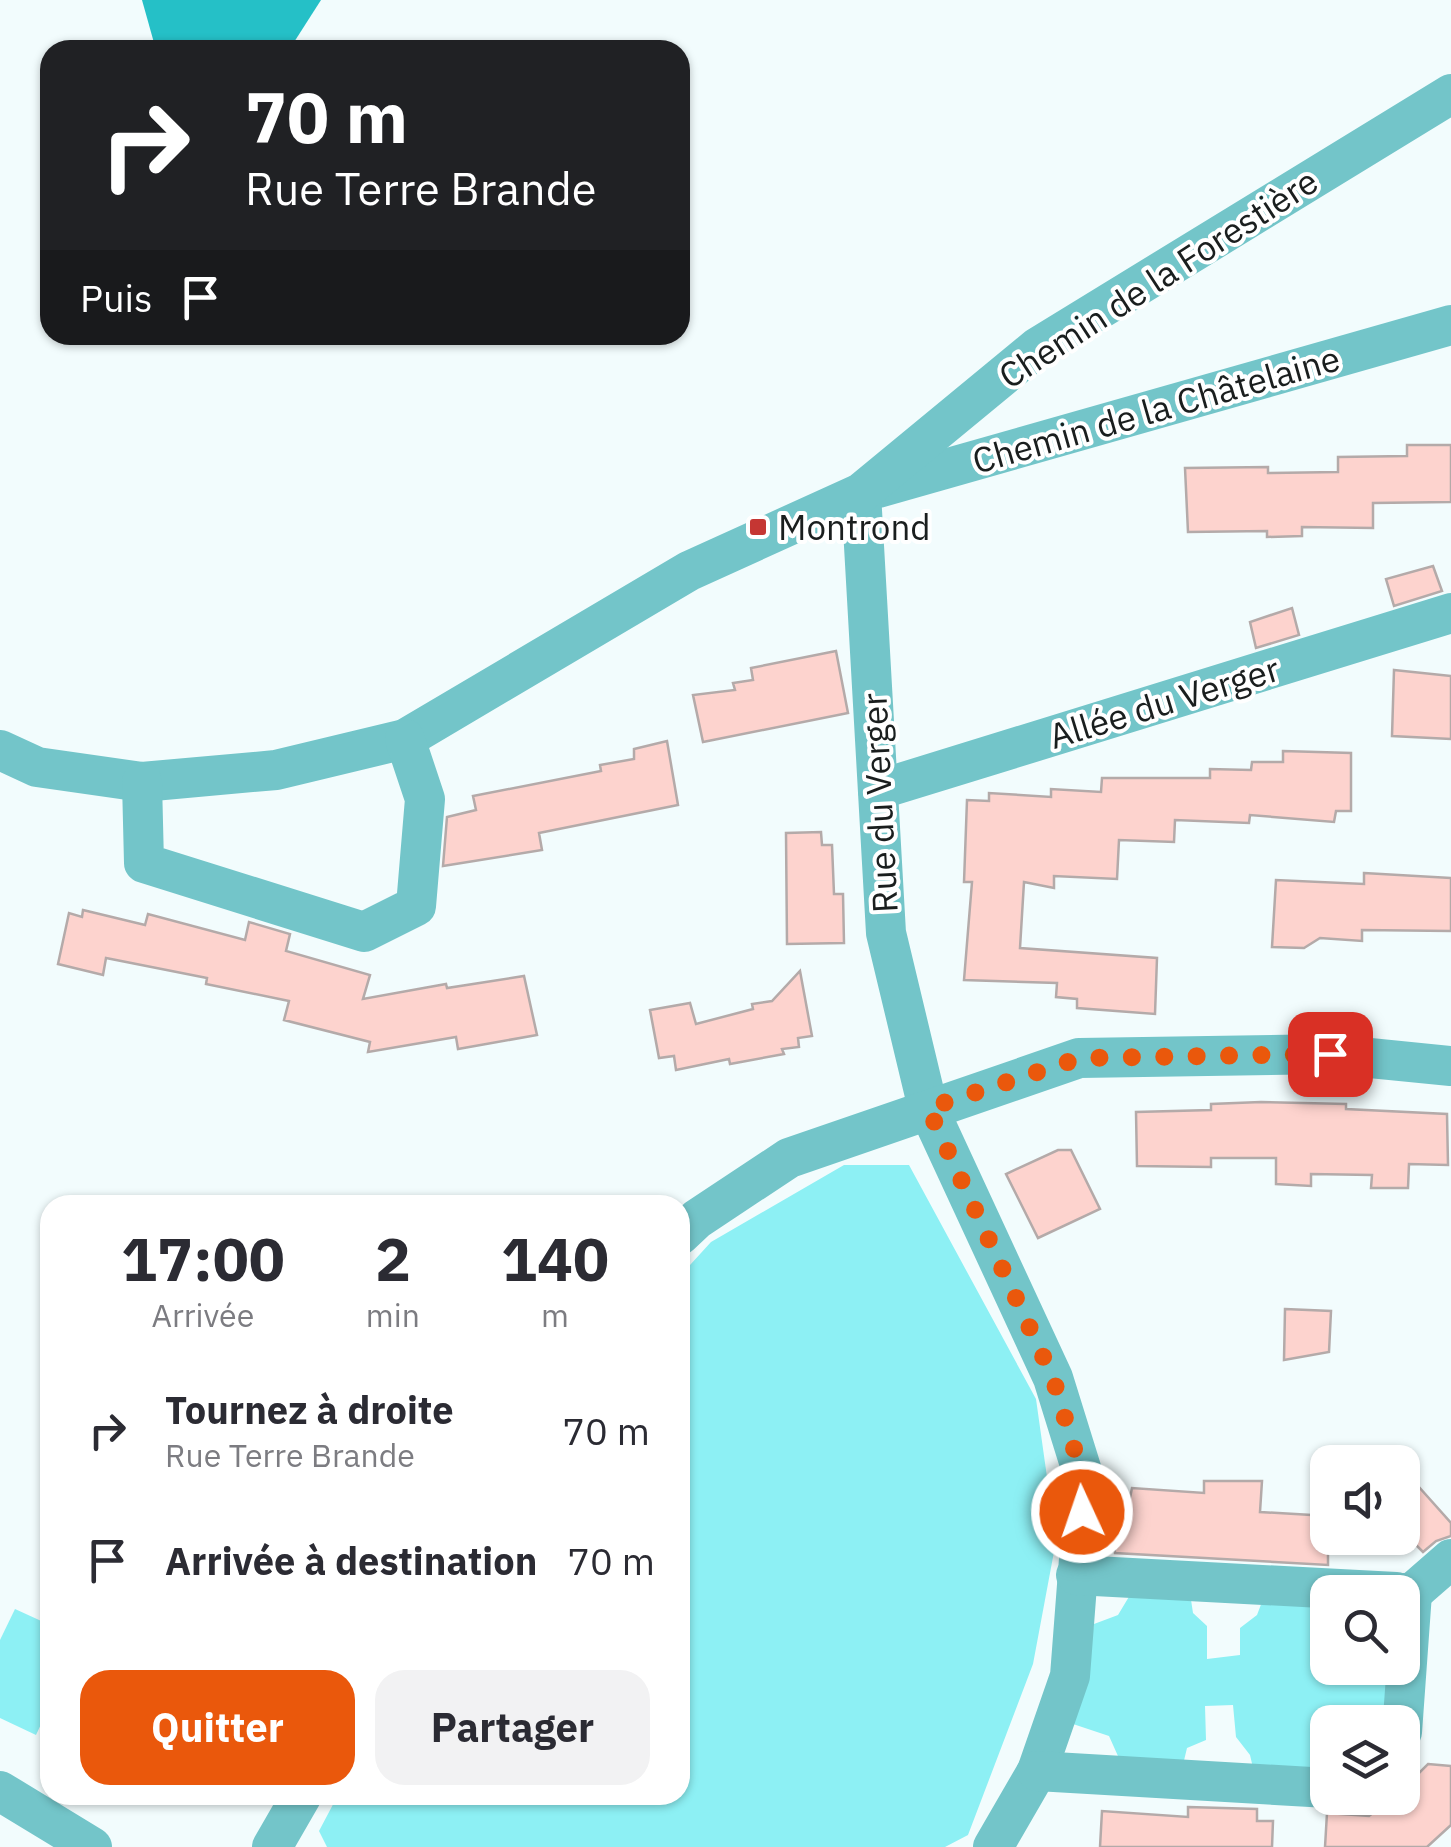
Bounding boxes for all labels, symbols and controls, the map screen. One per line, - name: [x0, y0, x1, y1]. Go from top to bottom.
- text: 70 m: [245, 71, 408, 162]
- icon: right: [80, 80, 210, 210]
- street label: Chemin de la Forestière: [990, 158, 1326, 398]
- text: Rue Terre Brande: [245, 159, 596, 217]
- icon: arrive: [173, 270, 228, 325]
- text: Puis: [80, 273, 153, 322]
- street label: Chemin de la Châtelaine: [967, 334, 1345, 484]
- place label: Montrond: [778, 504, 931, 550]
- marker: Montrond: [747, 516, 769, 538]
- street label: Allée du Verger: [1043, 645, 1285, 759]
- street label: Rue du Verger: [850, 692, 908, 914]
- pin: [1288, 1012, 1373, 1097]
- icon: arrive: [1303, 1027, 1358, 1082]
- text: 17:00: [121, 1219, 285, 1298]
- text: 2: [375, 1219, 411, 1298]
- text: 140: [501, 1219, 609, 1298]
- text: Arrivée: [152, 1294, 254, 1336]
- text: min: [366, 1294, 420, 1336]
- text: m: [541, 1294, 569, 1336]
- text: Tournez à droite: [165, 1385, 454, 1434]
- icon: right: [80, 1403, 135, 1458]
- text: 70 m: [562, 1406, 650, 1455]
- text: Rue Terre Brande: [165, 1434, 415, 1476]
- map controls: [1310, 1445, 1420, 1815]
- button: sound: [1310, 1445, 1420, 1555]
- position arrow: [1030, 1460, 1134, 1564]
- icon: arrive: [80, 1533, 135, 1588]
- text: Arrivée à destination: [165, 1536, 537, 1585]
- text: 70 m: [567, 1536, 655, 1585]
- button: search: [1310, 1575, 1420, 1685]
- button: Quitter: [80, 1670, 355, 1785]
- button: Partager: [375, 1670, 650, 1785]
- button: layers: [1310, 1705, 1420, 1815]

